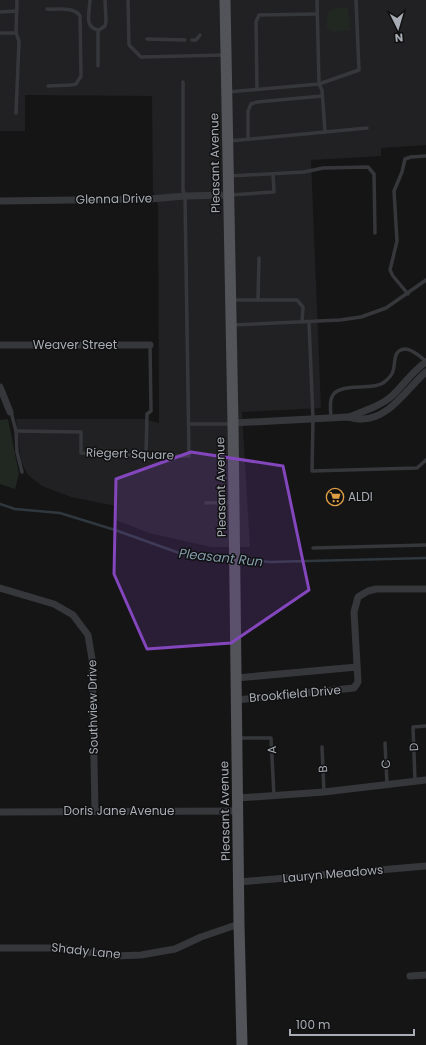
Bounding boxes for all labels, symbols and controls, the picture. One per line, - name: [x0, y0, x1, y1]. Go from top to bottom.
- north arrow: [378, 8, 418, 48]
- text: N: [394, 30, 404, 46]
- street label: Pleasant Avenue: [205, 113, 224, 213]
- street label: Glenna Drive: [76, 189, 152, 208]
- street label: Weaver Street: [33, 336, 117, 353]
- street label: Pleasant Avenue: [211, 437, 230, 537]
- street label: Riegert Square: [86, 443, 174, 464]
- supermarket icon: ALDI: [325, 487, 345, 507]
- place label: ALDI: [348, 488, 373, 505]
- water label: Pleasant Run: [178, 544, 264, 571]
- street label: Southview Drive: [83, 660, 102, 755]
- street label: Brookfield Drive: [248, 681, 342, 706]
- street label: D: [405, 742, 422, 752]
- street label: A: [263, 746, 280, 755]
- street label: C: [377, 759, 394, 769]
- street label: Pleasant Avenue: [215, 761, 234, 861]
- street label: B: [314, 765, 331, 773]
- street label: Doris Jane Avenue: [64, 802, 174, 819]
- street label: Lauryn Meadows: [282, 861, 384, 886]
- street label: Shady Lane: [51, 938, 121, 963]
- scale bar: [290, 1011, 414, 1037]
- text: 100 m: [296, 1016, 330, 1033]

